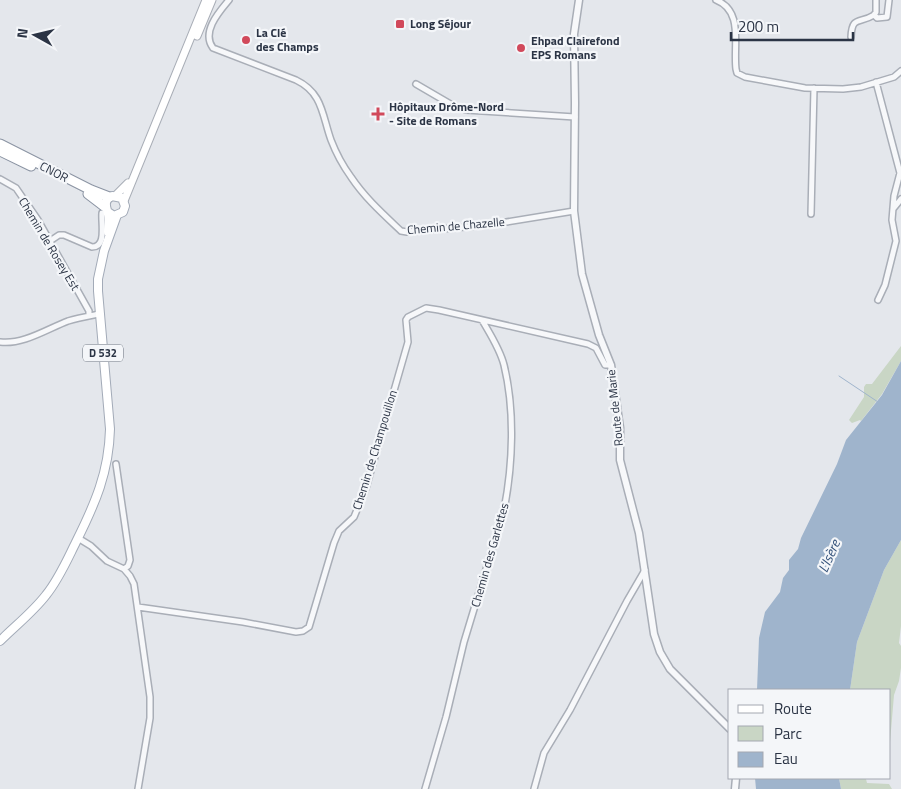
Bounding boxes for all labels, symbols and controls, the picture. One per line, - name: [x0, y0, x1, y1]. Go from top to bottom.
- north arrow: [10, 10, 60, 60]
- scale bar: [731, 10, 854, 42]
- place label: Long Séjour: [410, 14, 472, 33]
- text: 200 m: [738, 15, 779, 38]
- marker: Long Séjour: [394, 18, 406, 30]
- place label: La Clé des Champs: [256, 23, 319, 56]
- text: N: [11, 27, 33, 39]
- place label: Ehpad Clairefond EPS Romans: [531, 31, 620, 64]
- marker: La Clé des Champs: [240, 34, 252, 46]
- marker: Ehpad Clairefond EPS Romans: [515, 42, 527, 54]
- place label: Hôpitaux Drôme-Nord - Site de Romans: [389, 97, 504, 130]
- marker: Hôpitaux Drôme-Nord - Site de Romans: [371, 107, 385, 121]
- street label: CNOR: [37, 156, 72, 187]
- street label: Chemin de Rosey Est: [14, 193, 85, 295]
- street label: Chemin de Chazelle: [406, 212, 506, 239]
- road number: D 532: [83, 344, 123, 362]
- street label: Route de Marie: [601, 369, 628, 447]
- street label: Chemin de Champouillon: [347, 387, 402, 512]
- street label: Chemin des Garlettes: [466, 500, 514, 609]
- water label: L'Isère: [812, 535, 846, 575]
- legend: [728, 689, 891, 779]
- text: Route: [774, 697, 812, 720]
- text: Parc: [774, 722, 802, 745]
- text: Eau: [774, 747, 798, 770]

